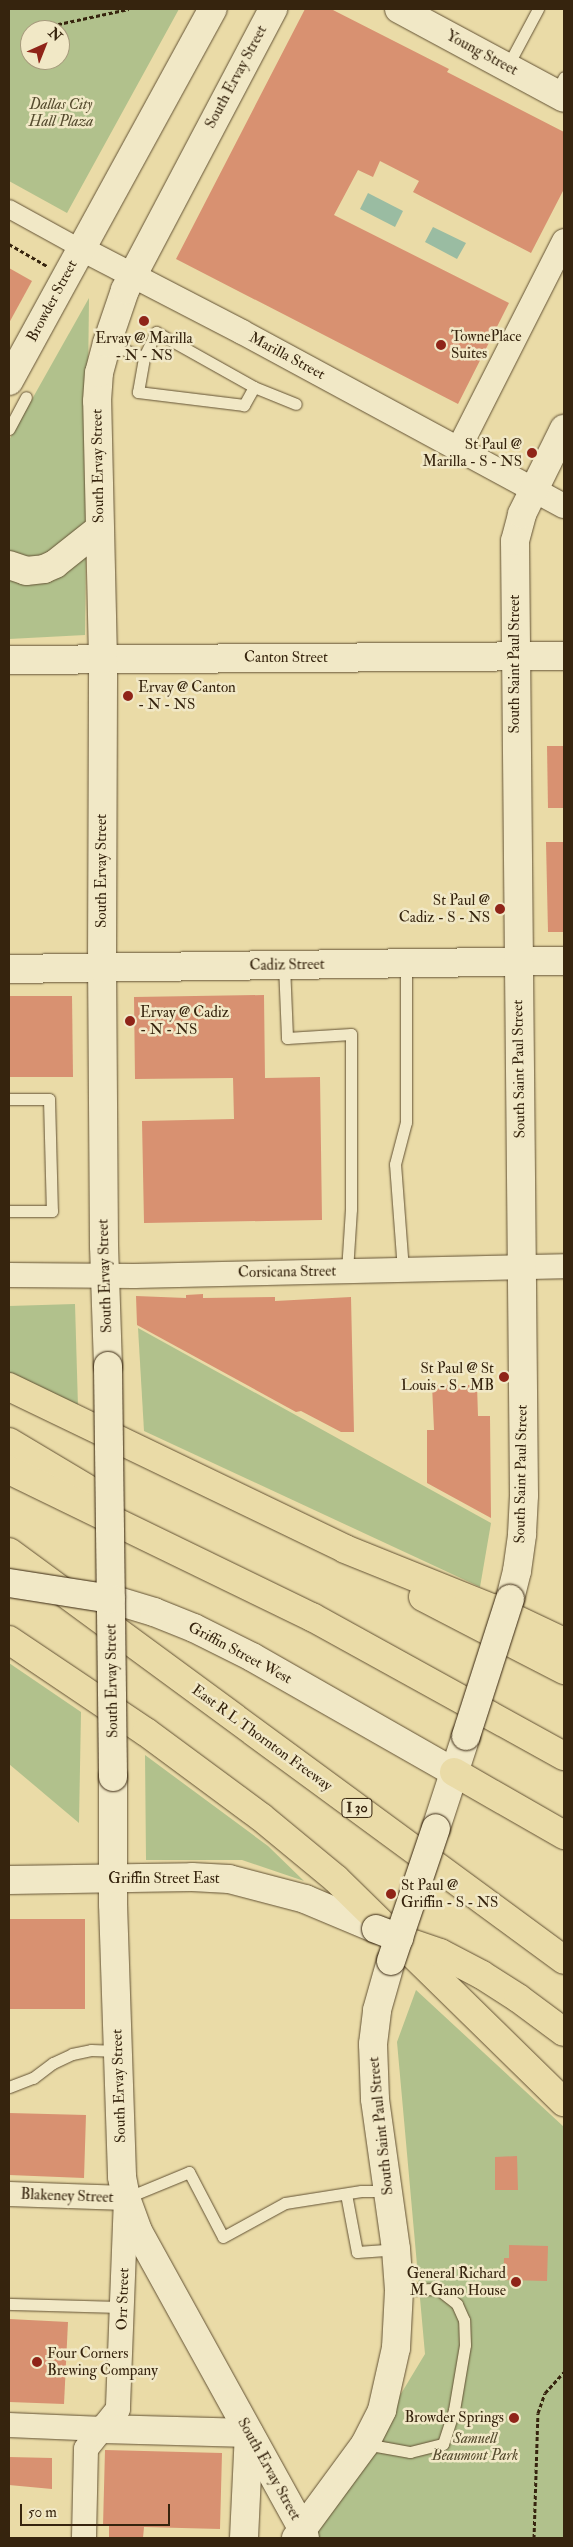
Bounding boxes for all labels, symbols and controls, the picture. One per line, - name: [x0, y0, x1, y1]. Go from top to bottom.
- north arrow: [20, 20, 70, 70]
- street label: South Ervay Street: [201, 22, 271, 132]
- text: N: [45, 24, 65, 45]
- street label: Young Street: [443, 27, 521, 79]
- park label: Dallas City Hall Plaza: [29, 95, 93, 130]
- street label: Browder Street: [23, 257, 81, 345]
- marker: Ervay @ Marilla - N - NS: [138, 315, 150, 327]
- place label: TownePlace Suites: [451, 327, 522, 362]
- street label: Marilla Street: [246, 328, 328, 384]
- place label: Ervay @ Marilla - N - NS: [95, 329, 193, 364]
- marker: TownePlace Suites: [435, 339, 447, 351]
- street label: South Ervay Street: [88, 409, 108, 523]
- place label: St Paul @ Marilla - S - NS: [423, 435, 522, 470]
- marker: St Paul @ Marilla - S - NS: [526, 447, 538, 459]
- street label: South Saint Paul Street: [506, 595, 524, 733]
- street label: Canton Street: [244, 649, 328, 667]
- place label: Ervay @ Canton - N - NS: [138, 678, 236, 713]
- marker: Ervay @ Canton - N - NS: [122, 690, 134, 702]
- street label: South Ervay Street: [93, 814, 111, 928]
- place label: St Paul @ Cadiz - S - NS: [399, 891, 490, 926]
- marker: St Paul @ Cadiz - S - NS: [494, 903, 506, 915]
- street label: Cadiz Street: [249, 955, 325, 975]
- street label: South Saint Paul Street: [509, 999, 529, 1139]
- place label: Ervay @ Cadiz - N - NS: [140, 1003, 229, 1038]
- marker: Ervay @ Cadiz - N - NS: [124, 1015, 136, 1027]
- street label: South Ervay Street: [94, 1219, 116, 1333]
- street label: Corsicana Street: [238, 1262, 336, 1282]
- place label: St Paul @ St Louis - S - MB: [401, 1359, 494, 1394]
- marker: St Paul @ St Louis - S - MB: [498, 1371, 510, 1383]
- street label: South Saint Paul Street: [511, 1404, 531, 1544]
- street label: Griffin Street West: [185, 1618, 295, 1688]
- street label: South Ervay Street: [102, 1624, 122, 1738]
- street label: East R L Thornton Freeway: [188, 1681, 336, 1795]
- road number: I 30: [341, 1796, 373, 1820]
- street label: Griffin Street East: [108, 1870, 220, 1888]
- place label: St Paul @ Griffin - S - NS: [401, 1876, 498, 1911]
- marker: St Paul @ Griffin - S - NS: [385, 1888, 397, 1900]
- street label: South Ervay Street: [108, 2029, 130, 2143]
- street label: South Saint Paul Street: [365, 2056, 397, 2196]
- street label: Blakeney Street: [20, 2185, 114, 2207]
- place label: General Richard M. Gano House: [407, 2264, 506, 2299]
- street label: Orr Street: [113, 2267, 133, 2331]
- marker: General Richard M. Gano House: [510, 2276, 522, 2288]
- place label: Four Corners Brewing Company: [47, 2344, 158, 2379]
- marker: Four Corners Brewing Company: [31, 2356, 43, 2368]
- place label: Browder Springs: [404, 2409, 504, 2427]
- marker: Browder Springs: [508, 2412, 520, 2424]
- street label: South Ervay Street: [233, 2415, 305, 2523]
- park label: Samuell Beaumont Park: [432, 2429, 518, 2464]
- scale bar: [22, 2494, 172, 2526]
- text: 50 m: [28, 2503, 57, 2522]

